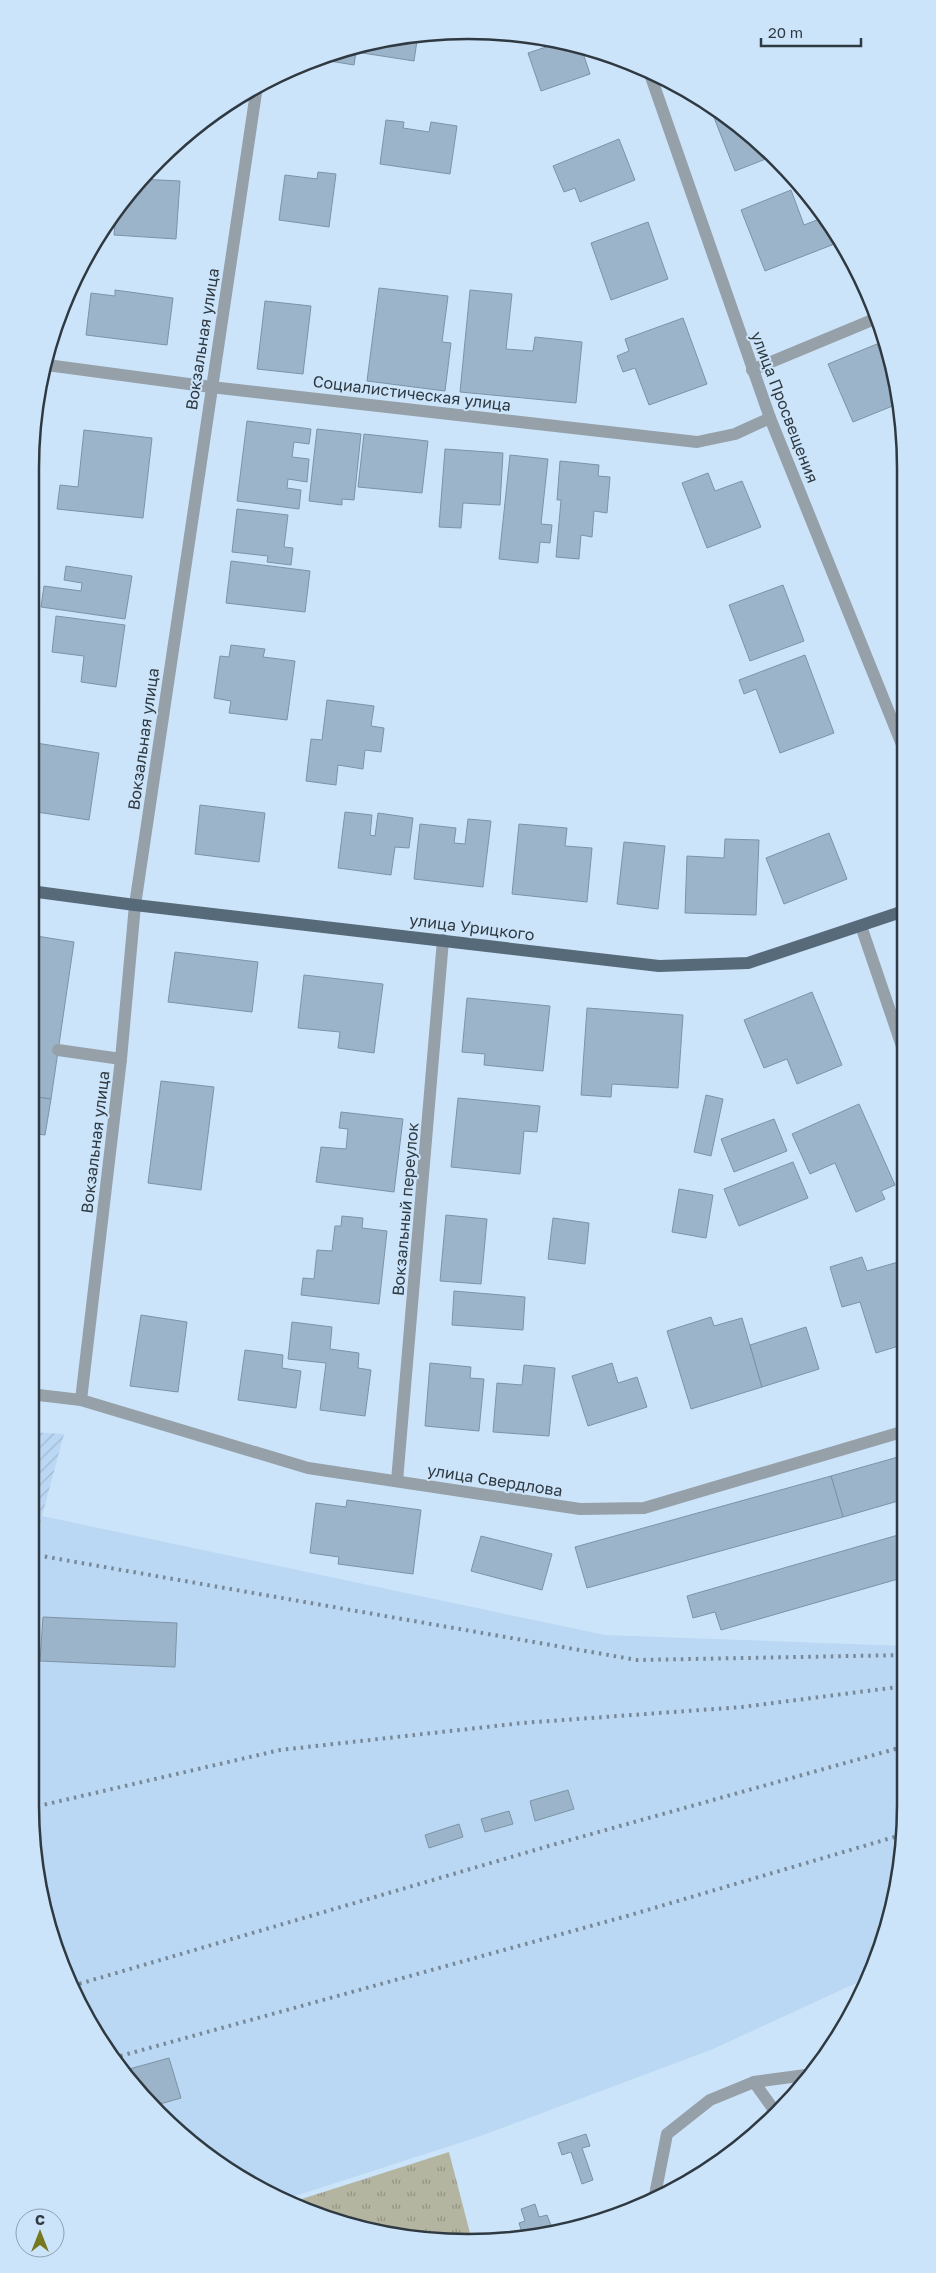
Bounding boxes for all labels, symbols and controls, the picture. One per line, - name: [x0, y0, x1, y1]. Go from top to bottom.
- scale bar: [761, 15, 861, 47]
- text: 20 m: [768, 23, 803, 41]
- street label: Вокзальная улица: [181, 267, 223, 411]
- street label: улица Просвещения: [747, 328, 823, 486]
- street label: Социалистическая улица: [312, 371, 512, 415]
- street label: Вокзальная улица: [123, 667, 163, 811]
- street label: улица Урицкого: [408, 909, 536, 945]
- street label: Вокзальная улица: [76, 1070, 114, 1214]
- street label: Вокзальный переулок: [387, 1121, 423, 1297]
- street label: улица Свердлова: [426, 1459, 564, 1501]
- north arrow: [15, 2208, 65, 2258]
- text: С: [35, 2211, 45, 2228]

